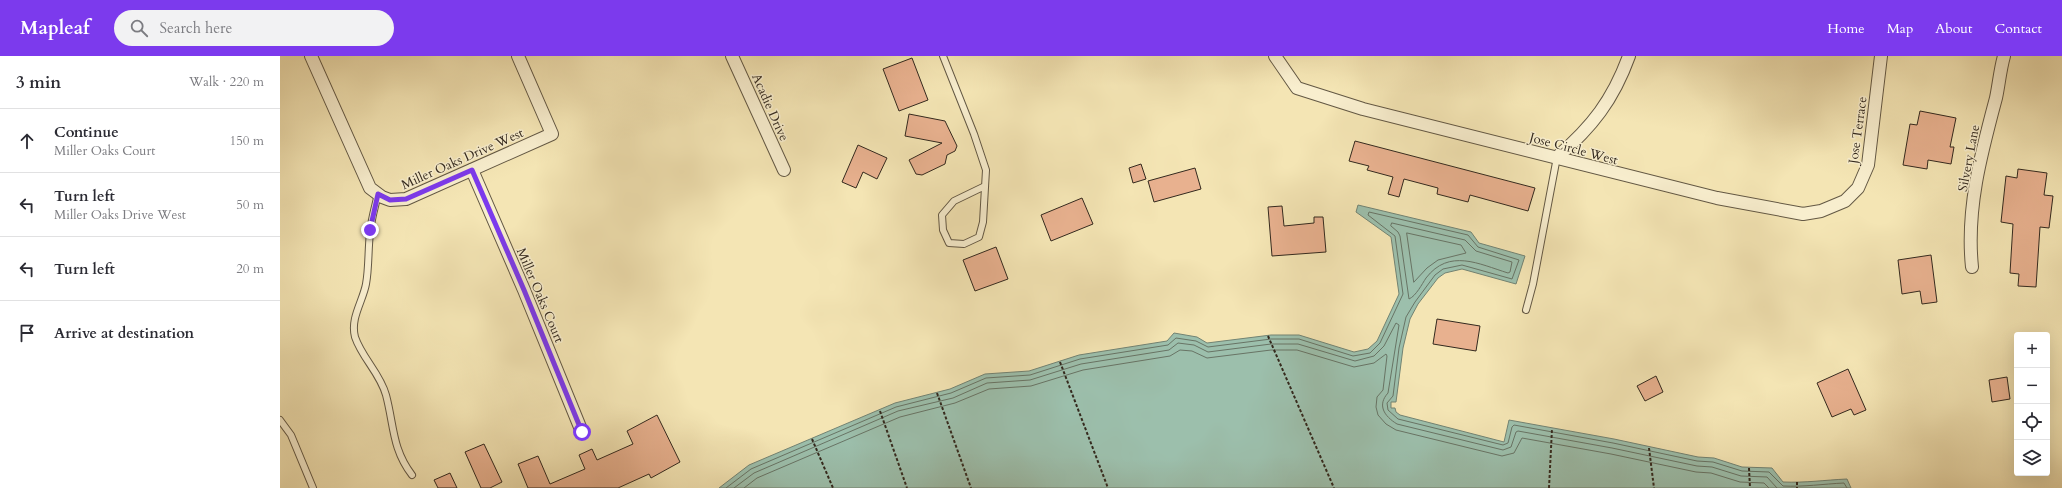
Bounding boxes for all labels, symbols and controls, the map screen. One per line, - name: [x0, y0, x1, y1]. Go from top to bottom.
- search box: [114, 10, 394, 46]
- text: Mapleaf: [20, 15, 90, 41]
- icon: search: [128, 17, 150, 39]
- text: Search here: [160, 18, 232, 38]
- text: Home: [1827, 19, 1865, 38]
- text: Map: [1887, 19, 1913, 38]
- text: About: [1935, 19, 1972, 38]
- text: Contact: [1994, 19, 2042, 38]
- text: 3 min: [16, 71, 61, 94]
- street label: Acadie Drive: [747, 71, 793, 144]
- text: Walk · 220 m: [189, 73, 264, 91]
- street label: Jose Terrace: [1844, 95, 1872, 167]
- text: Continue: [54, 122, 119, 142]
- street label: Silvery Lane: [1954, 123, 1984, 193]
- street label: Miller Oaks Drive West: [398, 124, 526, 194]
- street label: Jose Circle West: [1526, 128, 1620, 169]
- icon: ahead: [16, 130, 38, 152]
- text: 150 m: [230, 132, 264, 150]
- text: Miller Oaks Court: [54, 142, 155, 160]
- text: Turn left: [54, 186, 115, 206]
- icon: left: [16, 194, 38, 216]
- text: 50 m: [236, 196, 264, 214]
- text: Miller Oaks Drive West: [54, 206, 186, 224]
- route end: [361, 221, 379, 239]
- street label: Miller Oaks Court: [512, 245, 568, 346]
- icon: left: [16, 258, 38, 280]
- text: Turn left: [54, 259, 115, 279]
- text: 20 m: [236, 260, 264, 278]
- icon: arrive: [16, 322, 38, 344]
- text: Arrive at destination: [54, 323, 194, 343]
- map controls: [2014, 332, 2050, 476]
- button: +: [2014, 332, 2050, 368]
- button: −: [2014, 368, 2050, 404]
- button: locate: [2014, 404, 2050, 440]
- route start: [573, 423, 591, 441]
- button: layers: [2014, 440, 2050, 476]

